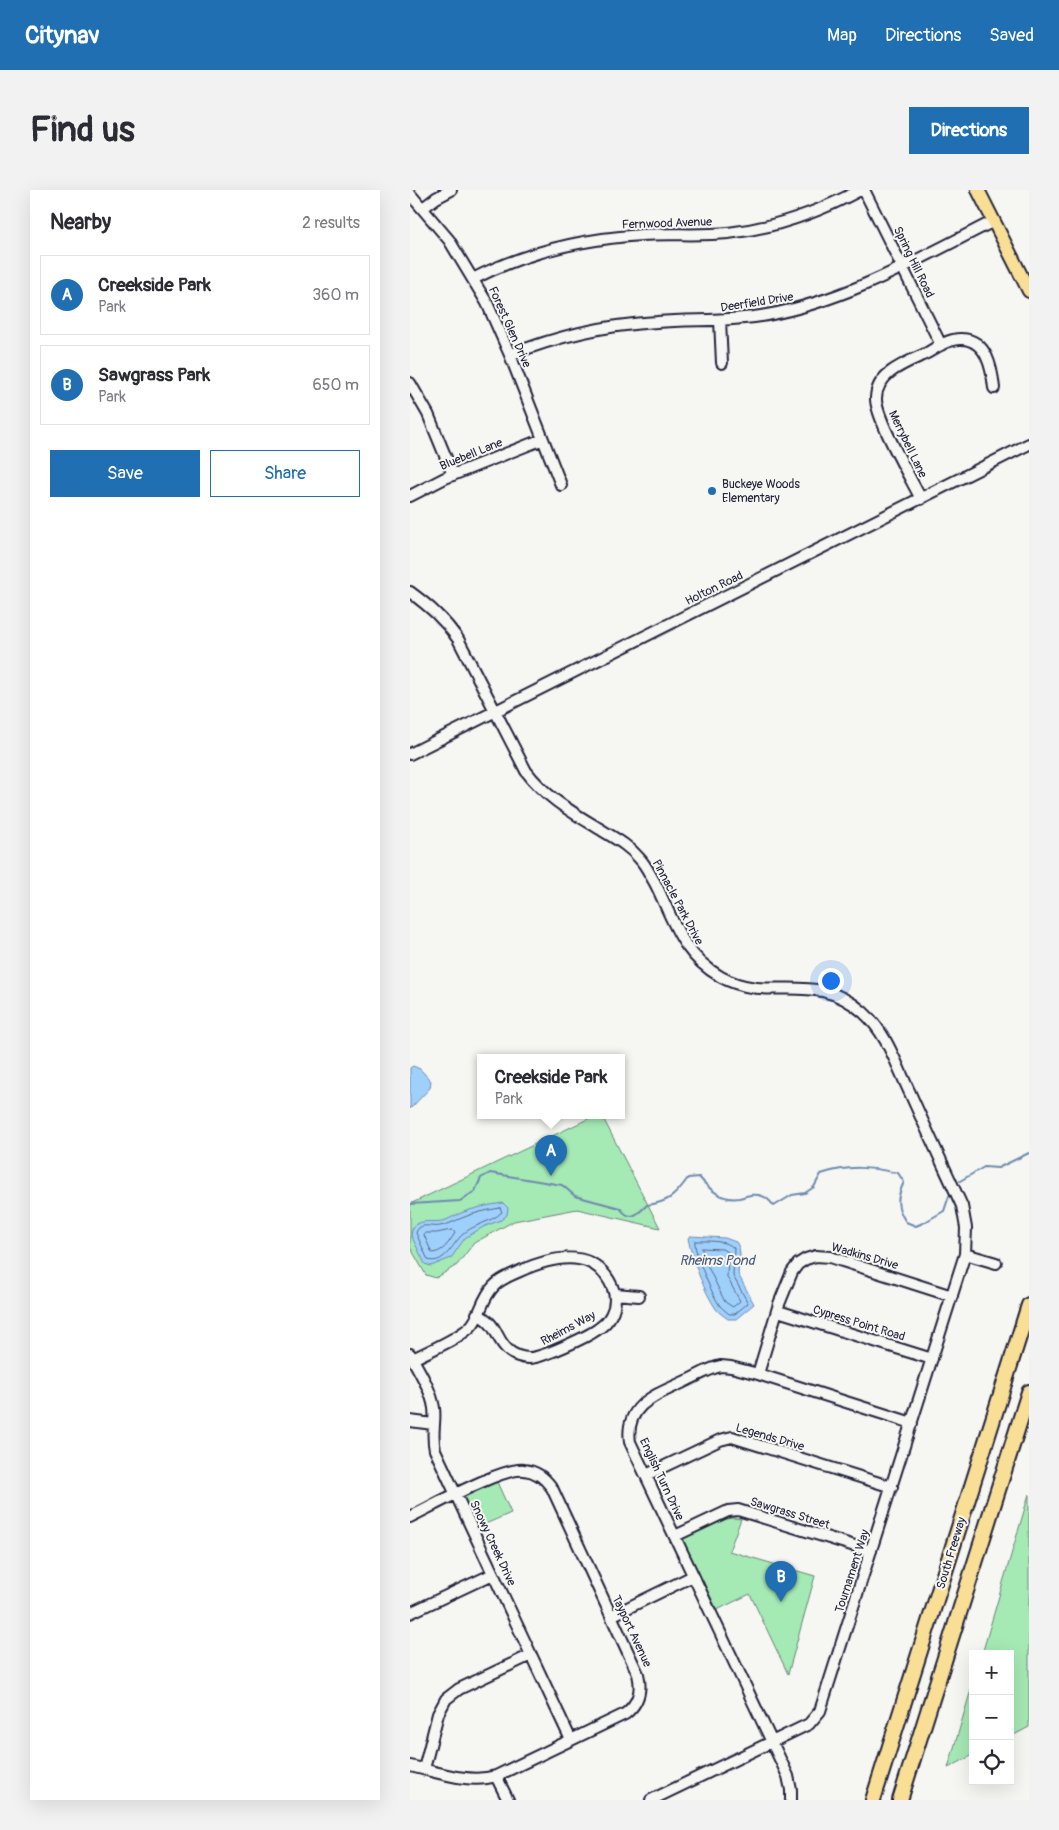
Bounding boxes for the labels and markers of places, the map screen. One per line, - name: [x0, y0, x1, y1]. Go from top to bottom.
- place label: Buckeye Woods Elementary: [722, 477, 800, 506]
- marker: Buckeye Woods Elementary: [706, 485, 718, 497]
- pin: A: [535, 1135, 567, 1176]
- pin: B: [765, 1561, 797, 1602]

